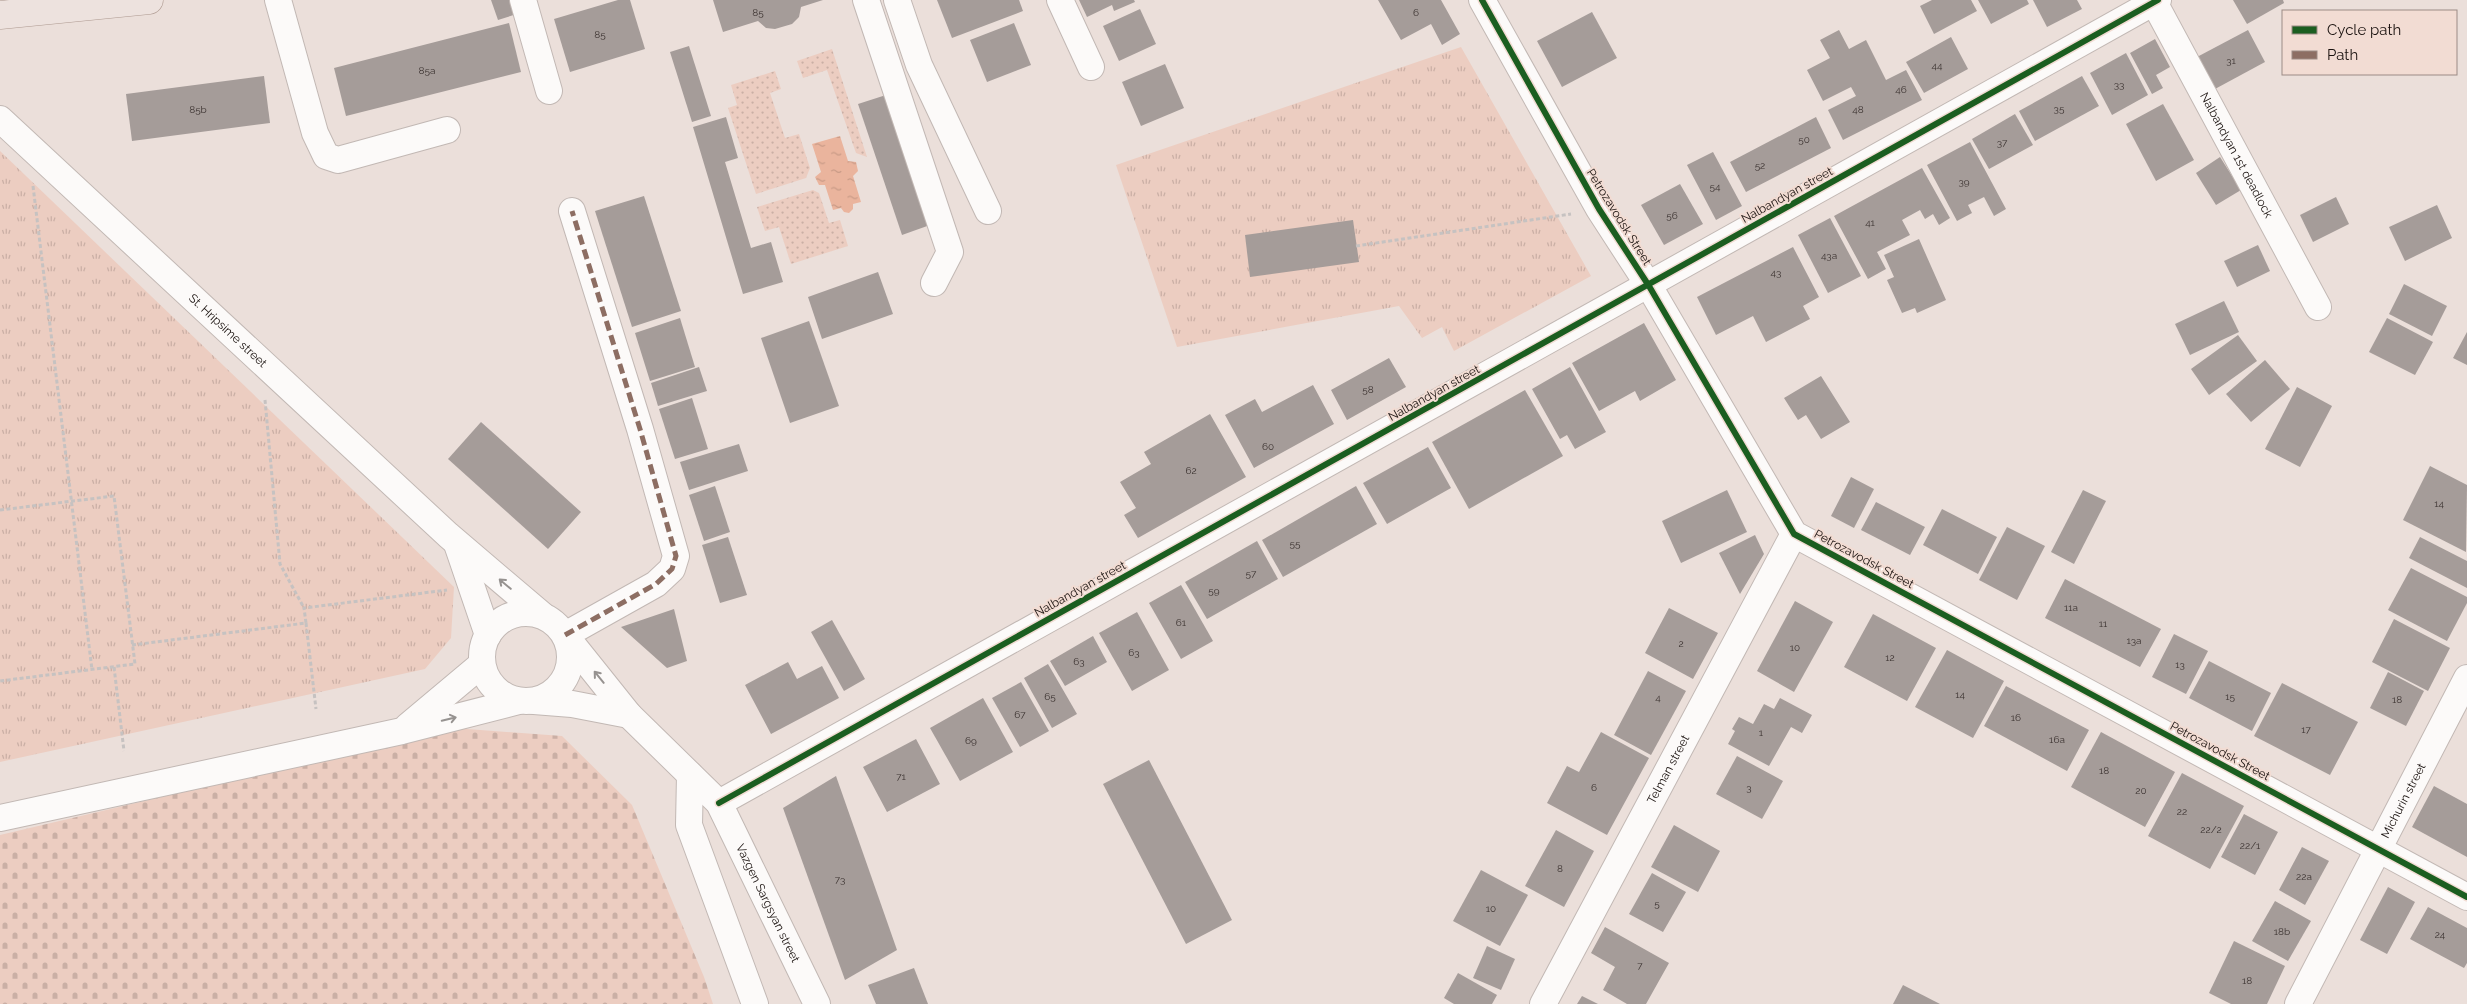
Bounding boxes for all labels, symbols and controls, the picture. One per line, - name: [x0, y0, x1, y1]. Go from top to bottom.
- house number: 85: [752, 7, 764, 18]
- house number: 6: [1413, 7, 1419, 18]
- legend: [2282, 10, 2457, 75]
- text: Cycle path: [2327, 21, 2401, 39]
- house number: 85: [594, 29, 606, 40]
- text: Path: [2327, 46, 2358, 64]
- house number: 31: [2226, 55, 2237, 66]
- house number: 44: [1932, 60, 1943, 71]
- house number: 85a: [419, 65, 435, 76]
- house number: 33: [2114, 79, 2124, 90]
- house number: 46: [1895, 84, 1907, 95]
- street label: Nalbandyan 1st deadlock: [2197, 90, 2276, 221]
- house number: 35: [2054, 103, 2065, 114]
- house number: 85b: [189, 104, 207, 115]
- house number: 48: [1852, 104, 1864, 115]
- house number: 50: [1798, 134, 1810, 145]
- house number: 37: [1997, 137, 2008, 148]
- house number: 52: [1755, 160, 1765, 171]
- street label: Nalbandyan street: [1739, 164, 1835, 226]
- street label: Petrozavodsk Street: [1584, 166, 1654, 268]
- house number: 39: [1958, 176, 1970, 187]
- house number: 54: [1710, 181, 1721, 192]
- house number: 56: [1666, 210, 1678, 221]
- house number: 41: [1865, 217, 1876, 228]
- house number: 43a: [1821, 250, 1837, 261]
- house number: 43: [1771, 267, 1781, 278]
- street label: St. Hripsime street: [186, 291, 270, 370]
- street label: Nalbandyan street: [1386, 362, 1482, 424]
- house number: 58: [1362, 384, 1374, 395]
- house number: 60: [1262, 441, 1274, 452]
- house number: 62: [1185, 465, 1197, 476]
- house number: 14: [2434, 498, 2444, 509]
- street label: Petrozavodsk Street: [1812, 527, 1916, 591]
- house number: 55: [1290, 538, 1301, 549]
- street label: Nalbandyan street: [1032, 558, 1128, 620]
- house number: 57: [1246, 568, 1257, 579]
- one-way arrow: [498, 578, 511, 589]
- house number: 59: [1208, 585, 1220, 596]
- house number: 11a: [2064, 602, 2078, 613]
- house number: 61: [1176, 617, 1187, 628]
- house number: 11: [2099, 618, 2108, 629]
- house number: 13a: [2126, 635, 2142, 646]
- house number: 2: [1678, 638, 1684, 649]
- house number: 10: [1790, 642, 1800, 653]
- house number: 63: [1128, 647, 1140, 658]
- house number: 12: [1885, 652, 1895, 663]
- house number: 63: [1073, 656, 1085, 667]
- house number: 13: [2175, 659, 2185, 670]
- one-way arrow: [593, 671, 604, 684]
- house number: 14: [1955, 689, 1965, 700]
- house number: 65: [1044, 691, 1056, 702]
- house number: 15: [2225, 691, 2235, 702]
- house number: 4: [1655, 692, 1661, 703]
- house number: 18: [2392, 694, 2402, 705]
- house number: 67: [1014, 709, 1026, 720]
- house number: 16: [2011, 712, 2021, 723]
- one-way arrow: [440, 714, 456, 723]
- street label: Petrozavodsk Street: [2168, 719, 2272, 783]
- house number: 17: [2301, 724, 2311, 735]
- house number: 1: [1759, 727, 1764, 738]
- street label: Telman street: [1644, 733, 1692, 806]
- house number: 16a: [2049, 734, 2065, 745]
- house number: 69: [965, 735, 977, 746]
- street label: Michurin street: [2378, 761, 2429, 841]
- house number: 18: [2099, 765, 2109, 776]
- house number: 71: [896, 771, 907, 782]
- house number: 6: [1591, 782, 1597, 793]
- house number: 3: [1746, 782, 1752, 793]
- house number: 20: [2135, 785, 2147, 796]
- house number: 22: [2177, 806, 2187, 817]
- house number: 22/2: [2200, 824, 2222, 835]
- house number: 22/1: [2240, 840, 2261, 851]
- street label: Vazgen Sargsyan street: [733, 842, 803, 965]
- house number: 8: [1557, 863, 1563, 874]
- house number: 22a: [2296, 871, 2312, 882]
- house number: 73: [835, 874, 845, 885]
- house number: 5: [1654, 898, 1660, 909]
- house number: 10: [1486, 903, 1496, 914]
- house number: 18b: [2274, 926, 2290, 937]
- house number: 24: [2435, 929, 2446, 940]
- house number: 7: [1637, 960, 1643, 971]
- house number: 18: [2242, 975, 2252, 986]

